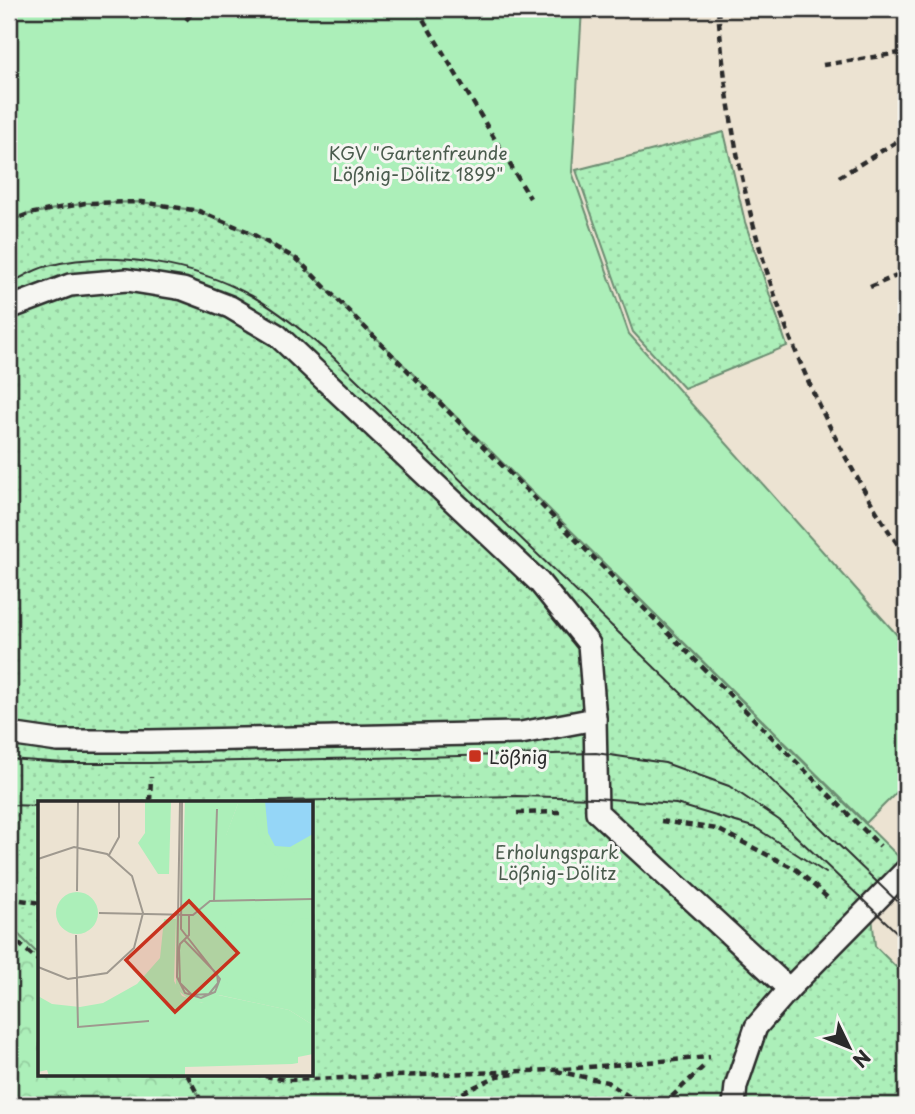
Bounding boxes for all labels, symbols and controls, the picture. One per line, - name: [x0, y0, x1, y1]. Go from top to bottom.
- park label: KGV "Gartenfreunde Lößnig-Dölitz 1899": [329, 139, 507, 187]
- place label: Lößnig: [489, 743, 547, 770]
- marker: Lößnig: [467, 748, 483, 764]
- inset map: [38, 801, 313, 1076]
- park label: Erholungspark Lößnig-Dölitz: [495, 838, 619, 886]
- north arrow: [814, 1012, 884, 1082]
- text: N: [847, 1044, 878, 1074]

